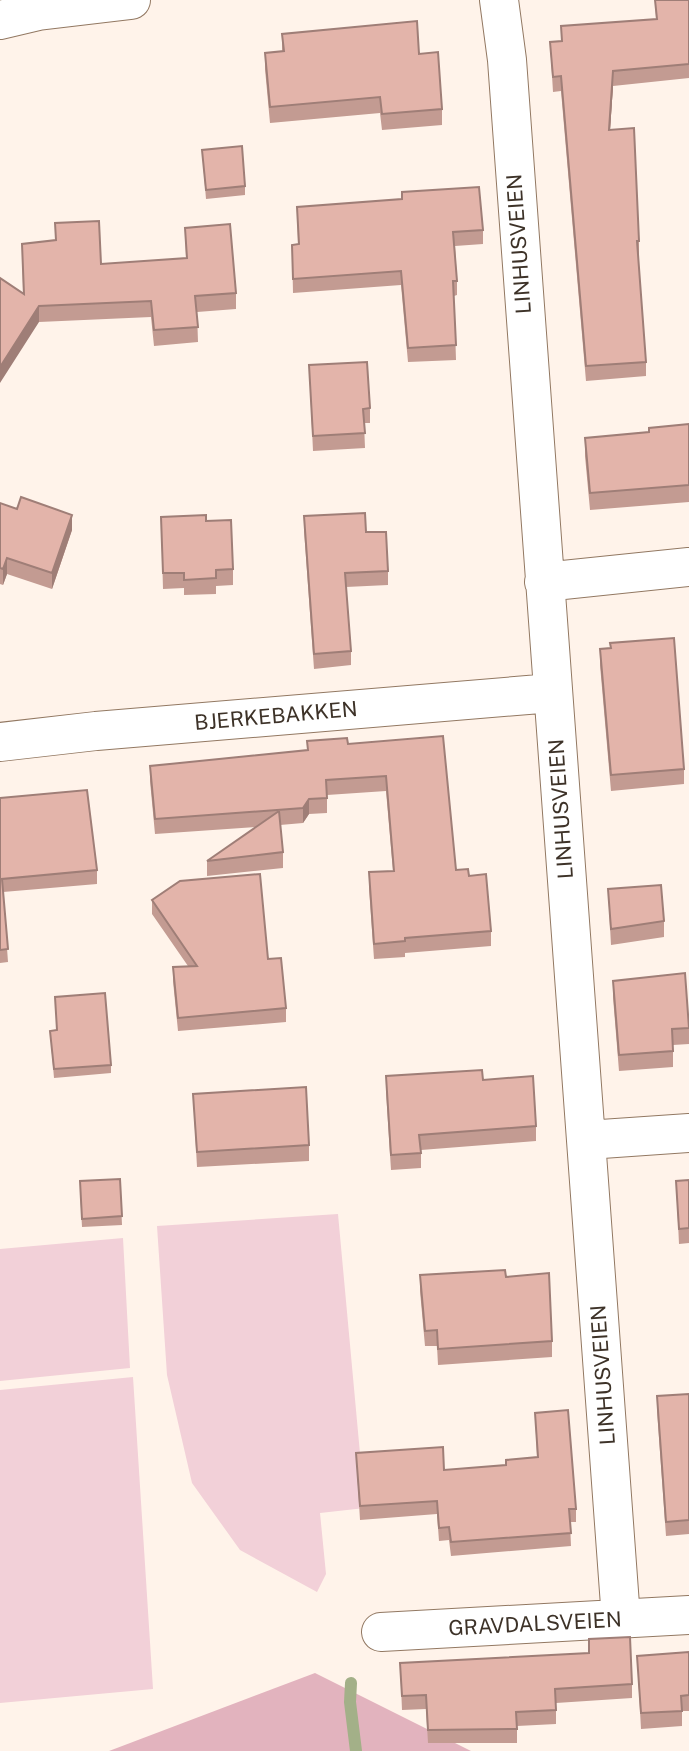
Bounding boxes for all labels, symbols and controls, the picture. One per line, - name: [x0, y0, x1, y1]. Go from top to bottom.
- street label: LINHUSVEIEN: [501, 173, 536, 315]
- street label: BJERKEBAKKEN: [193, 696, 359, 735]
- street label: LINHUSVEIEN: [543, 738, 578, 880]
- street label: LINHUSVEIEN: [585, 1304, 620, 1446]
- street label: GRAVDALSVEIEN: [448, 1606, 622, 1641]

